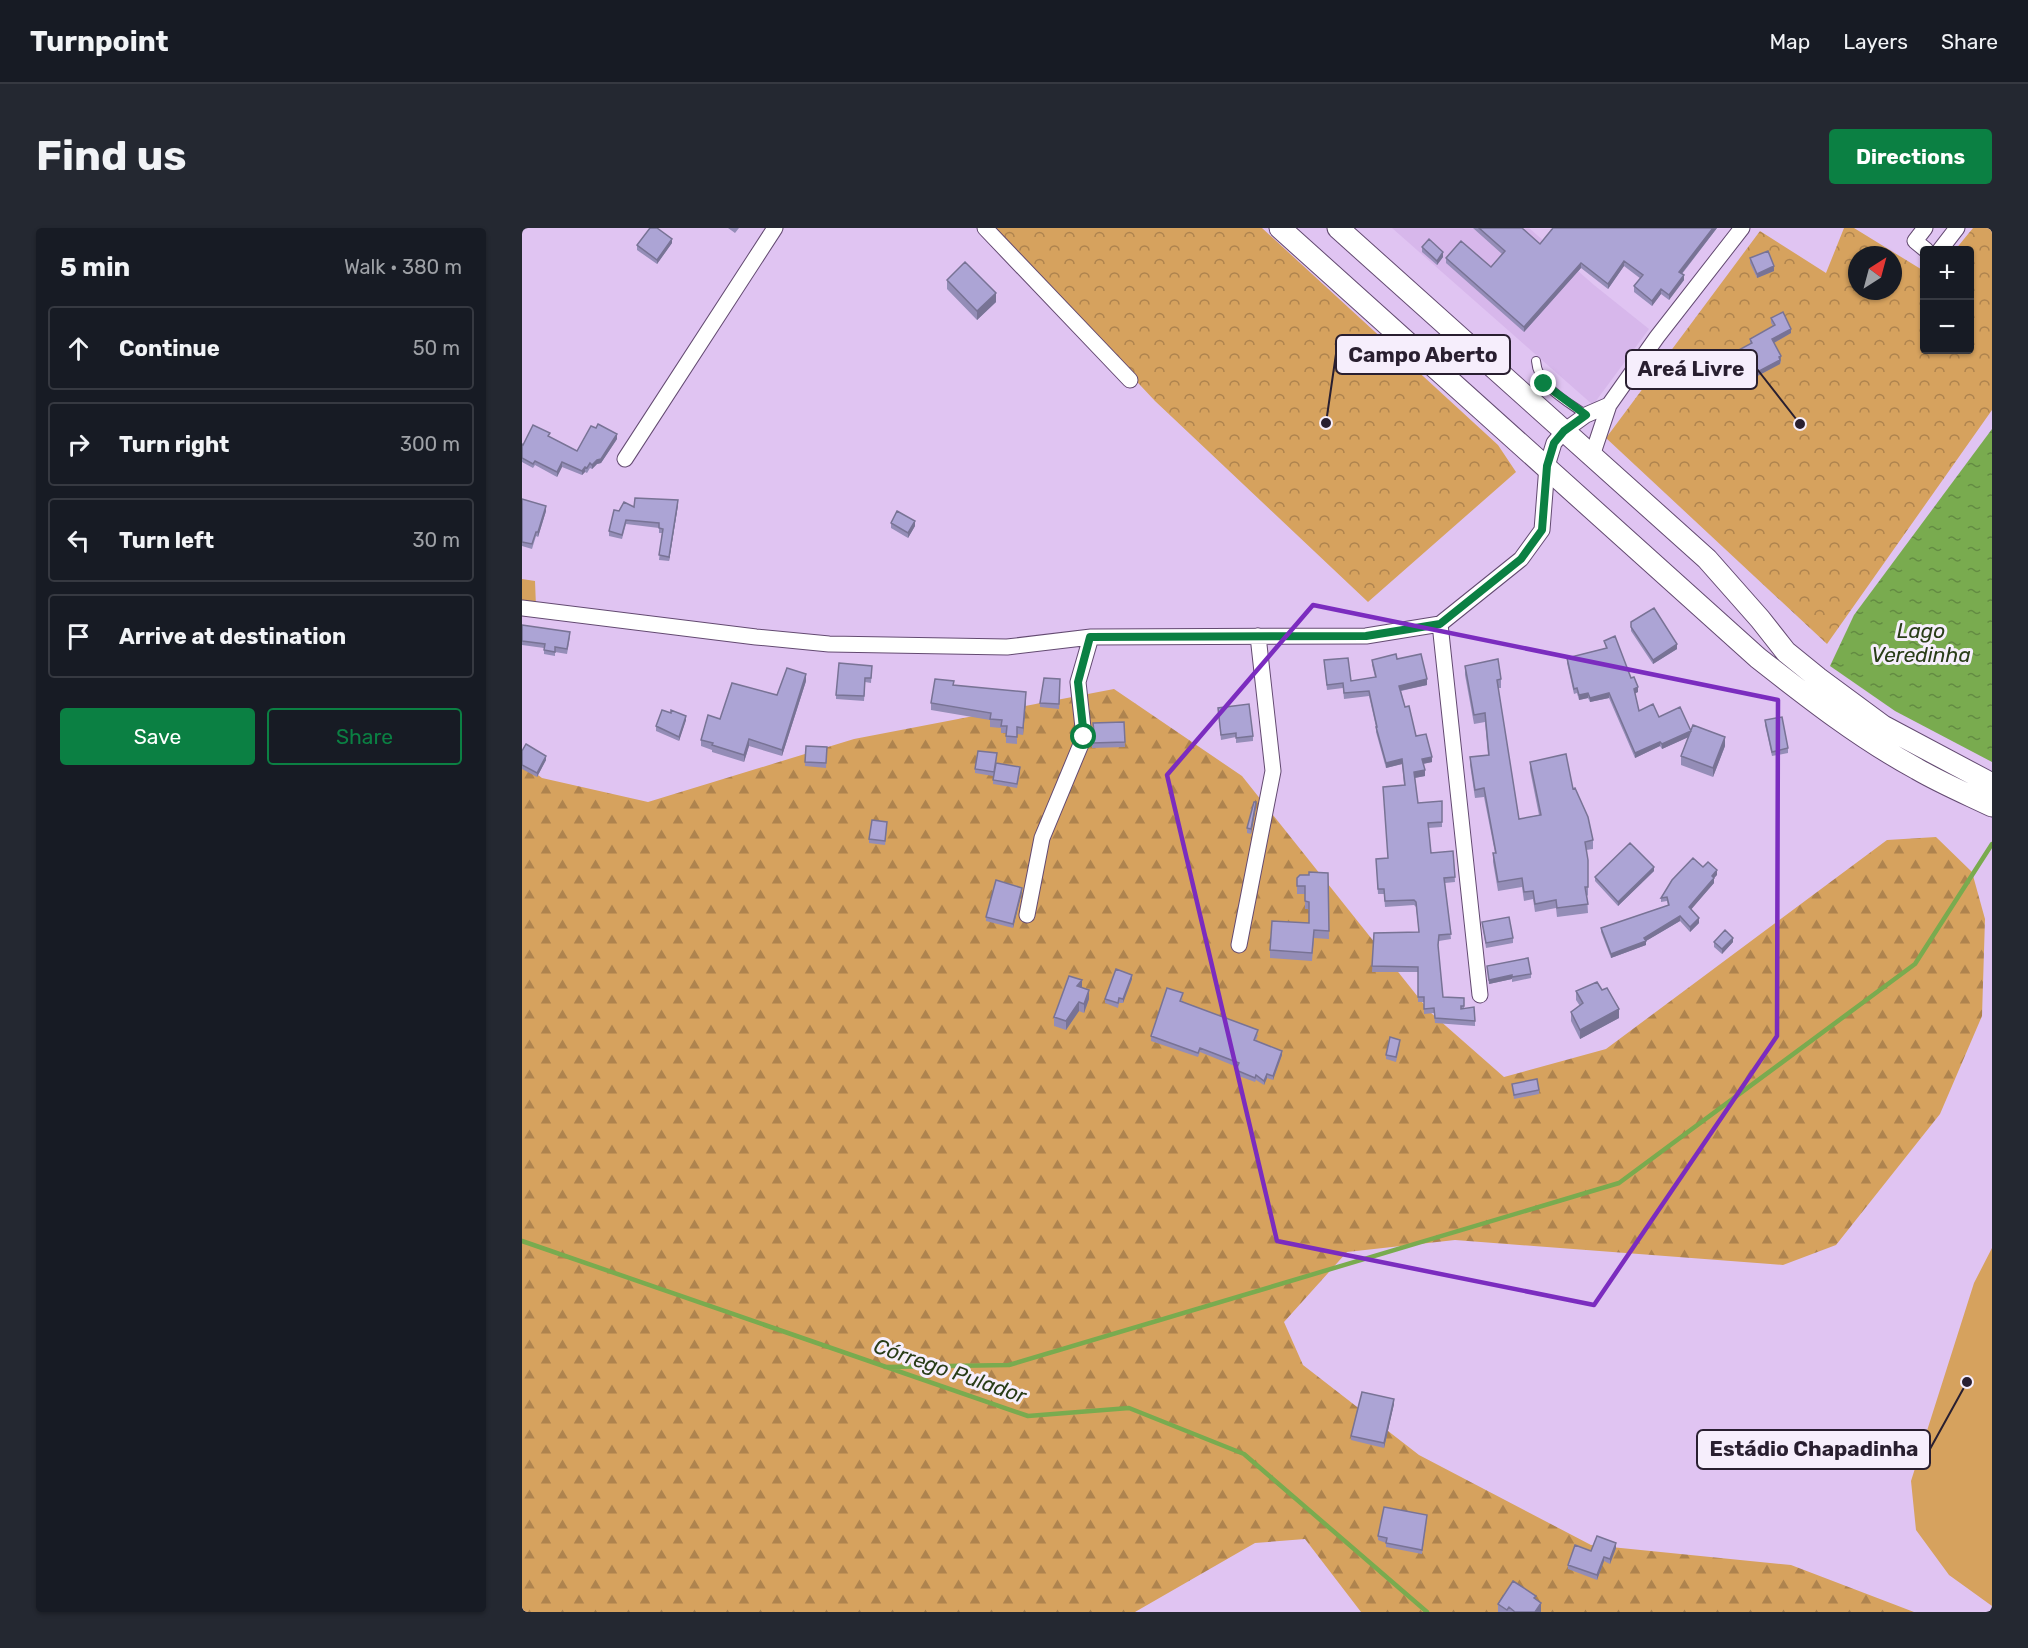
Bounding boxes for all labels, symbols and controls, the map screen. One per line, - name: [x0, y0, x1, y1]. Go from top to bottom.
- text: Turnpoint: [30, 25, 169, 58]
- text: Map: [1769, 29, 1810, 54]
- text: Layers: [1843, 29, 1908, 54]
- text: Share: [1941, 29, 1998, 54]
- button: Directions: [1829, 129, 1992, 184]
- text: Find us: [36, 131, 187, 181]
- north arrow: [1848, 246, 1902, 300]
- map controls: [1920, 246, 1974, 354]
- button: +: [1920, 246, 1974, 300]
- text: 5 min: [60, 252, 130, 283]
- text: Walk · 380 m: [344, 255, 462, 279]
- button: −: [1920, 300, 1974, 354]
- icon: ahead: [62, 332, 95, 365]
- text: Continue: [119, 335, 220, 362]
- callout: Campo Aberto: [1336, 335, 1510, 374]
- text: 50 m: [413, 336, 460, 360]
- text: Campo Aberto: [1348, 342, 1498, 367]
- callout: Areá Livre: [1626, 350, 1757, 389]
- text: Areá Livre: [1638, 356, 1744, 381]
- route end: [1530, 370, 1556, 396]
- icon: right: [62, 428, 95, 461]
- text: Turn right: [119, 431, 229, 458]
- text: 300 m: [400, 432, 460, 456]
- icon: left: [62, 524, 95, 557]
- text: Turn left: [119, 527, 214, 554]
- text: 30 m: [413, 528, 460, 552]
- water label: Lago Veredinha: [1871, 618, 1971, 667]
- icon: arrive: [62, 620, 95, 653]
- text: Arrive at destination: [119, 623, 346, 650]
- button: Save: [60, 708, 255, 765]
- button: Share: [267, 708, 462, 765]
- route start: [1070, 723, 1096, 749]
- water label: Córrego Pulador: [871, 1333, 1031, 1409]
- callout: Estádio Chapadinha: [1697, 1430, 1930, 1469]
- text: Estádio Chapadinha: [1710, 1436, 1918, 1461]

